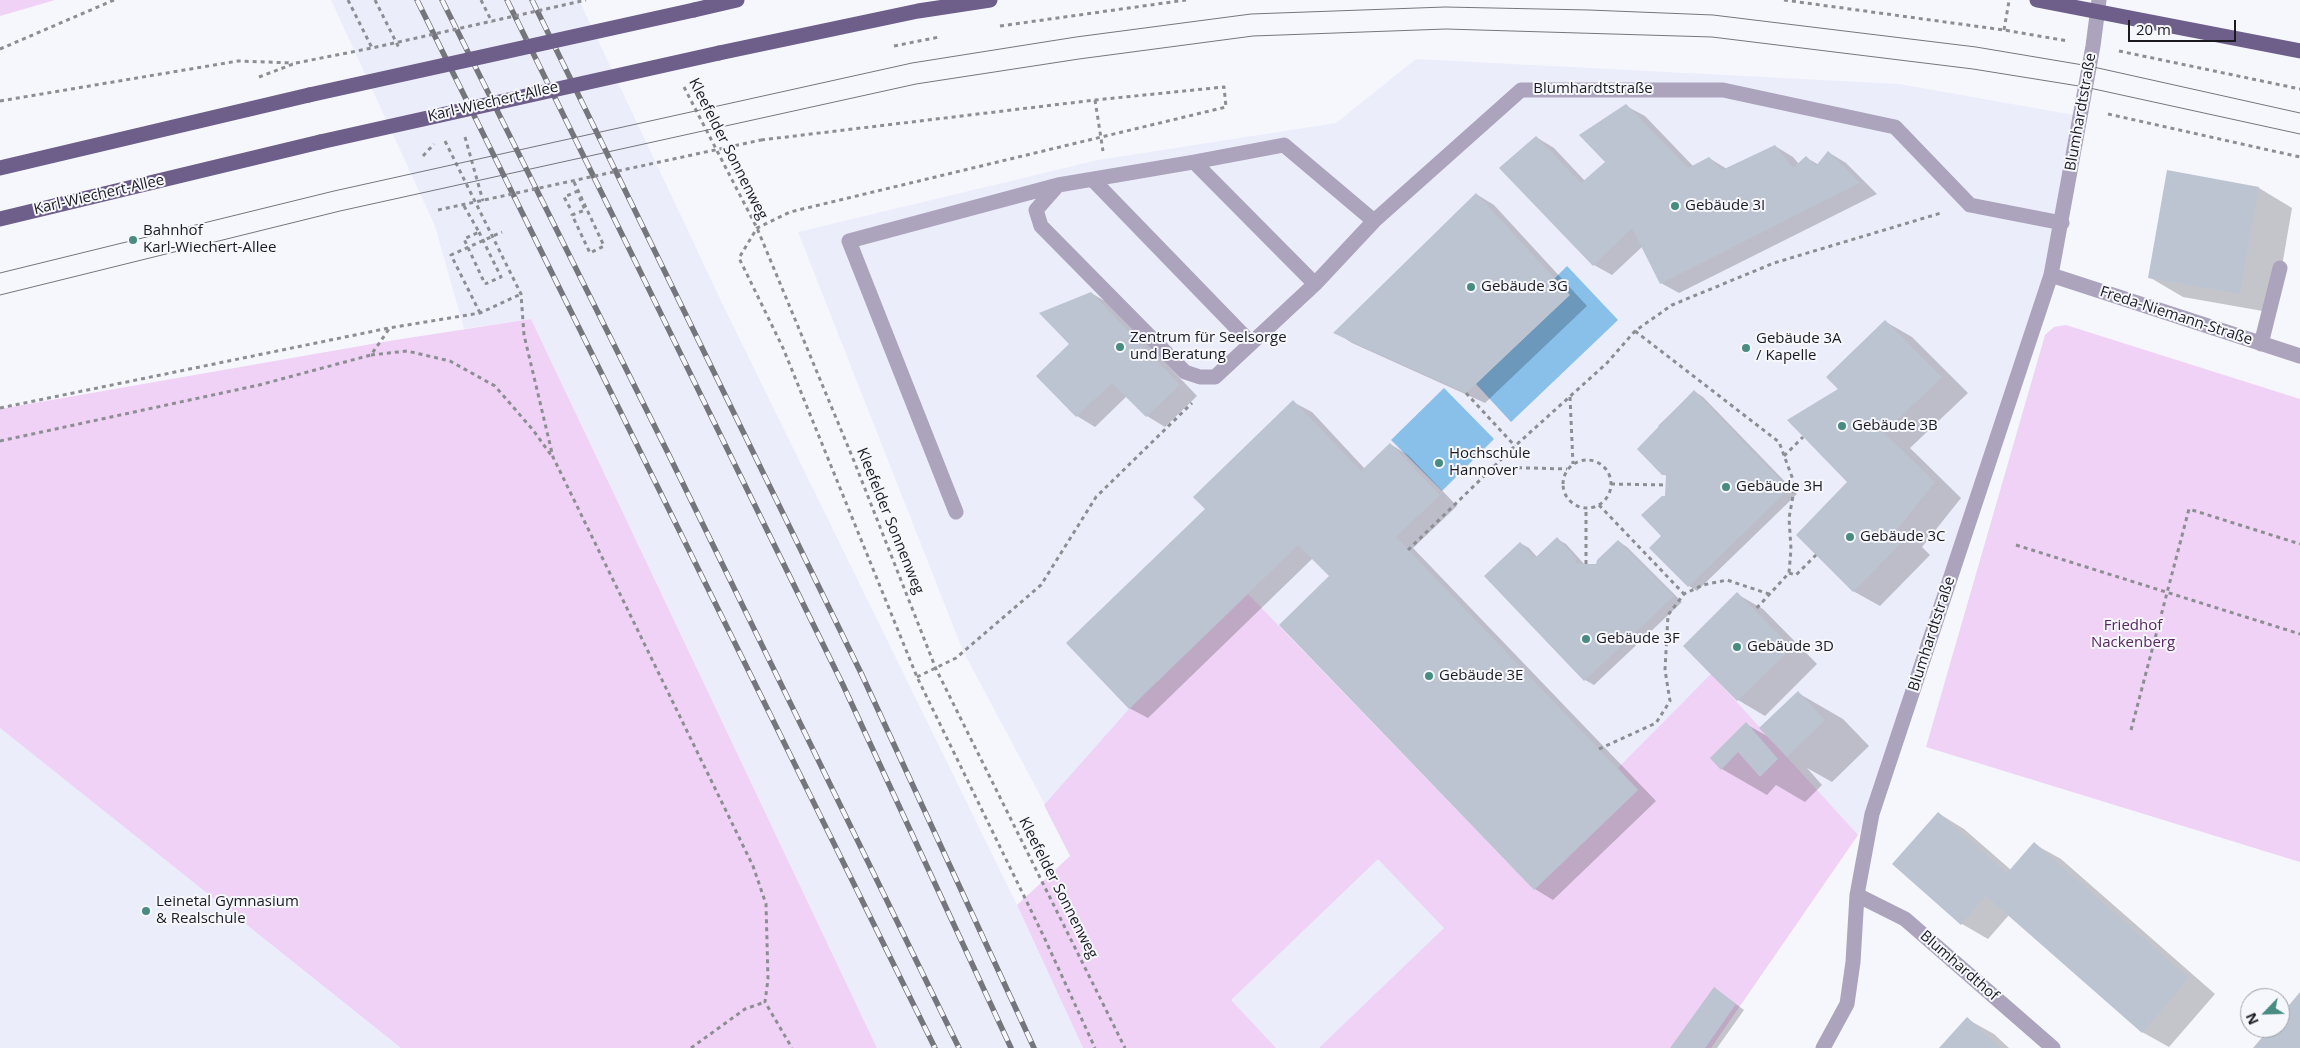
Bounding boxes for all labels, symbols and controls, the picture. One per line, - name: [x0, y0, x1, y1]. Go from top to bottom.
- scale bar: [2130, 10, 2238, 42]
- text: 20 m: [2136, 19, 2171, 39]
- street label: Blumhardtstraße: [2062, 52, 2100, 172]
- street label: Kleefelder Sonnenweg: [685, 75, 771, 223]
- street label: Karl-Wiechert-Allee: [426, 78, 560, 126]
- street label: Blumhardtstraße: [1533, 80, 1653, 98]
- street label: Karl-Wiechert-Allee: [32, 171, 166, 219]
- place label: Gebäude 3I: [1685, 197, 1765, 215]
- marker: Gebäude 3I: [1669, 200, 1681, 212]
- place label: Bahnhof Karl-Wiechert-Allee: [143, 222, 276, 257]
- marker: Bahnhof Karl-Wiechert-Allee: [127, 234, 139, 246]
- place label: Gebäude 3G: [1481, 278, 1568, 296]
- marker: Gebäude 3G: [1465, 281, 1477, 293]
- street label: Freda-Niemann-Straße: [2097, 283, 2255, 349]
- place label: Zentrum für Seelsorge und Beratung: [1130, 329, 1287, 364]
- place label: Gebäude 3A / Kapelle: [1756, 330, 1842, 365]
- marker: Zentrum für Seelsorge und Beratung: [1114, 341, 1126, 353]
- marker: Gebäude 3A / Kapelle: [1740, 342, 1752, 354]
- place label: Gebäude 3B: [1852, 417, 1938, 435]
- marker: Gebäude 3B: [1836, 420, 1848, 432]
- street label: Kleefelder Sonnenweg: [852, 445, 928, 597]
- place label: Hochschule Hannover: [1449, 445, 1530, 480]
- marker: Hochschule Hannover: [1433, 457, 1445, 469]
- place label: Gebäude 3H: [1736, 478, 1823, 496]
- marker: Gebäude 3H: [1720, 481, 1732, 493]
- place label: Gebäude 3C: [1860, 528, 1946, 546]
- marker: Gebäude 3C: [1844, 531, 1856, 543]
- street label: Blumhardtstraße: [1905, 574, 1959, 694]
- park label: Friedhof Nackenberg: [2091, 617, 2175, 652]
- place label: Gebäude 3F: [1596, 630, 1680, 648]
- marker: Gebäude 3F: [1580, 633, 1592, 645]
- place label: Gebäude 3D: [1747, 638, 1834, 656]
- marker: Gebäude 3D: [1731, 641, 1743, 653]
- place label: Gebäude 3E: [1439, 667, 1523, 685]
- marker: Gebäude 3E: [1423, 670, 1435, 682]
- street label: Kleefelder Sonnenweg: [1015, 814, 1101, 962]
- place label: Leinetal Gymnasium & Realschule: [156, 893, 299, 928]
- marker: Leinetal Gymnasium & Realschule: [140, 905, 152, 917]
- street label: Blumhardthof: [1916, 927, 2002, 1005]
- north arrow: [2240, 988, 2290, 1038]
- text: N: [2241, 1010, 2263, 1028]

